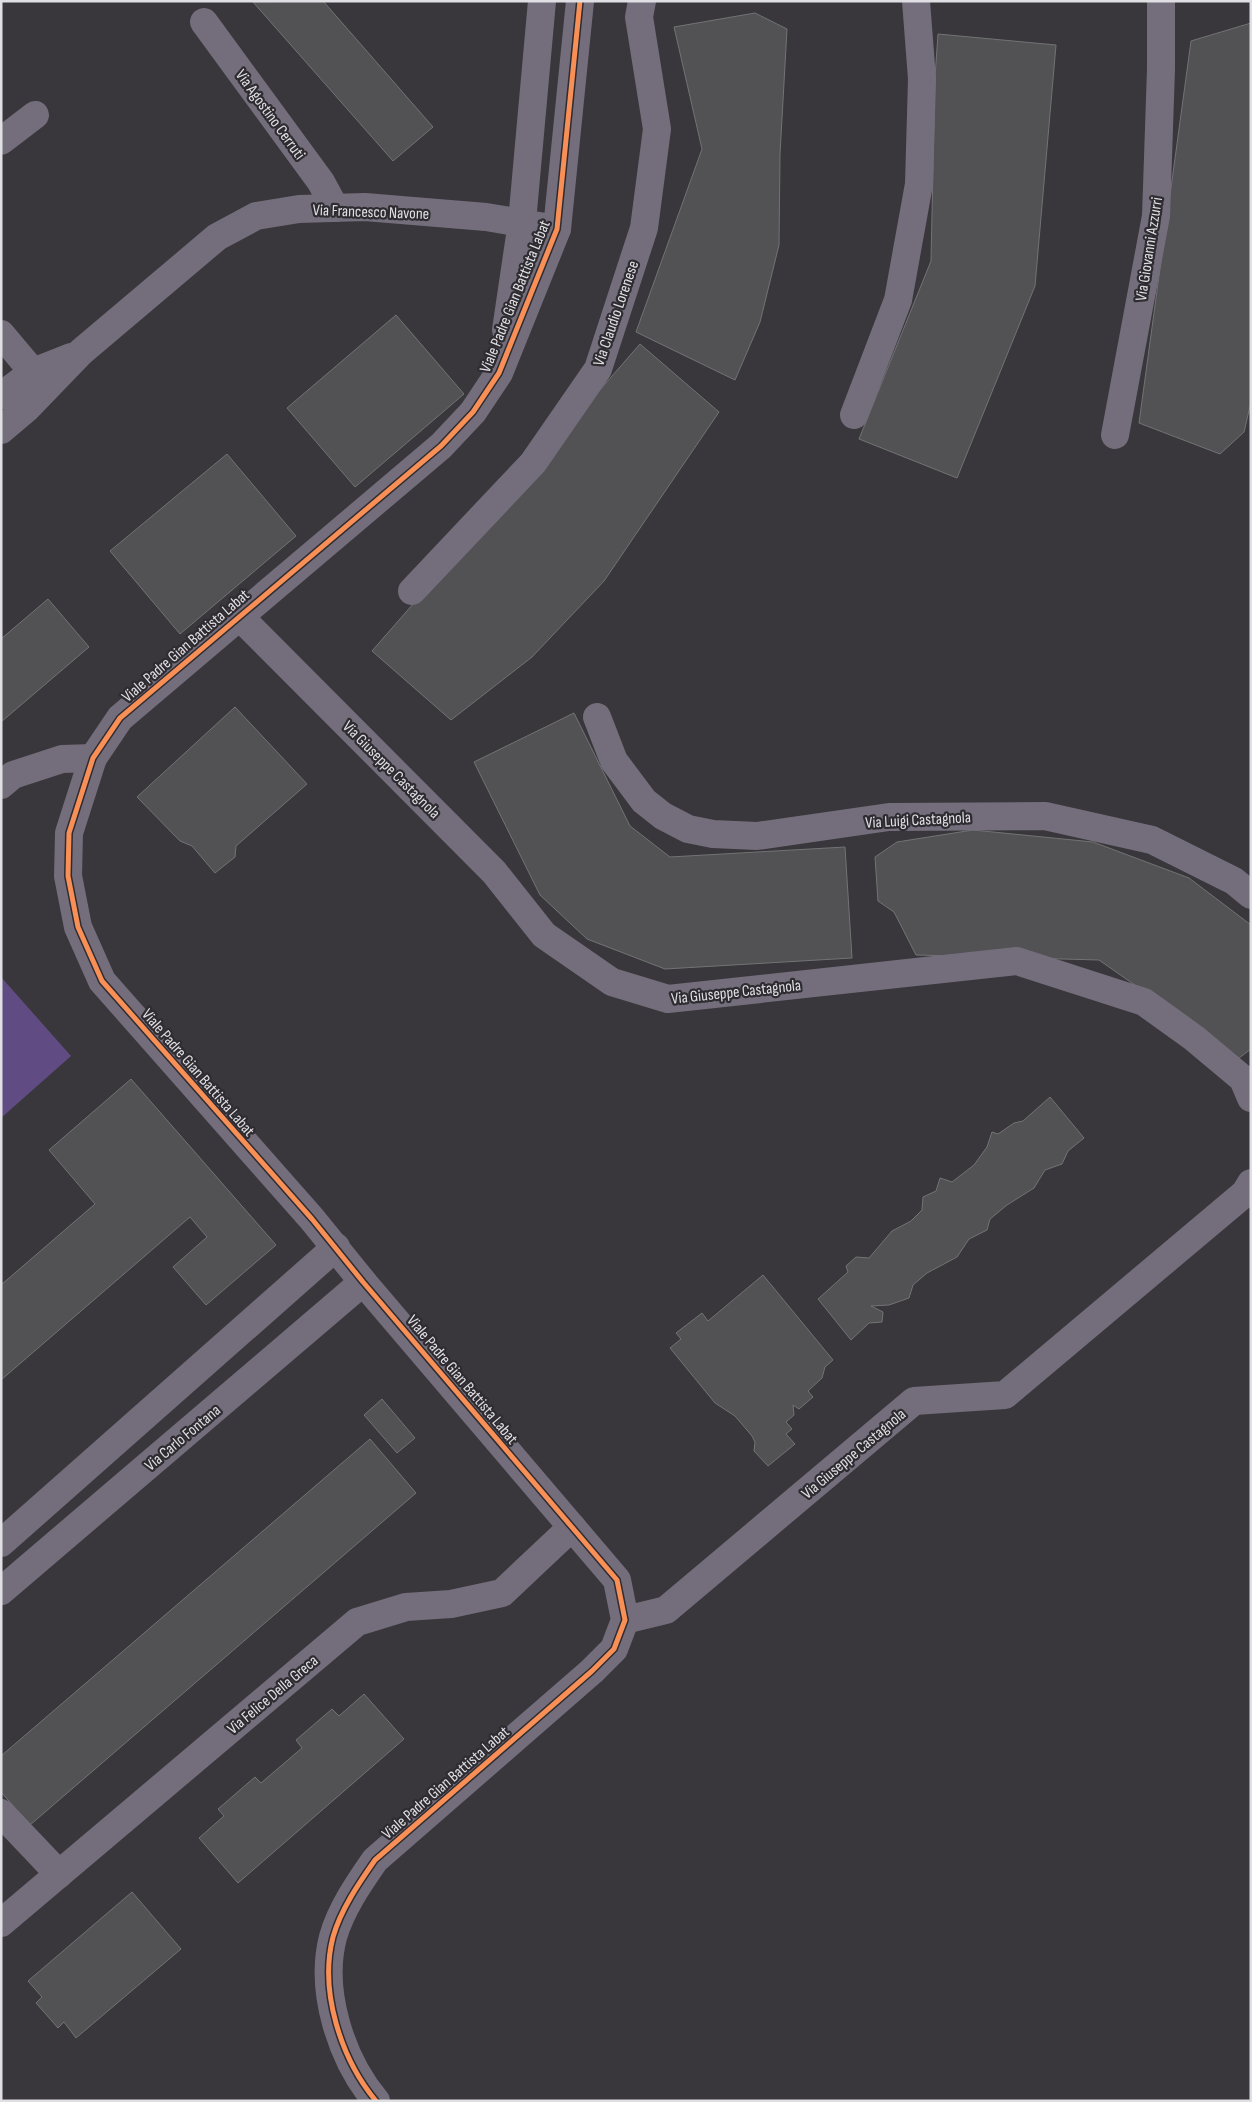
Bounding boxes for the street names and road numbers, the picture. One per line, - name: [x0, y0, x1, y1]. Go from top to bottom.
- street label: Via Agostino Cerruti: [231, 66, 309, 163]
- street label: Via Giovanni Azzurri: [1132, 196, 1167, 303]
- street label: Via Francesco Navone: [312, 201, 429, 224]
- street label: Viale Padre Gian Battista Labat: [476, 218, 555, 375]
- street label: Via Claudio Lorenese: [590, 258, 643, 369]
- street label: Viale Padre Gian Battista Labat: [118, 586, 254, 707]
- street label: Via Giuseppe Castagnola: [338, 717, 444, 823]
- street label: Via Luigi Castagnola: [865, 808, 971, 833]
- street label: Via Giuseppe Castagnola: [670, 976, 802, 1009]
- street label: Viale Padre Gian Battista Labat: [137, 1005, 258, 1141]
- street label: Viale Padre Gian Battista Labat: [402, 1312, 521, 1448]
- street label: Via Carlo Fontana: [141, 1401, 225, 1475]
- street label: Via Giuseppe Castagnola: [798, 1405, 910, 1503]
- street label: Via Felice Della Greca: [224, 1652, 322, 1739]
- street label: Viale Padre Gian Battista Labat: [378, 1723, 514, 1844]

